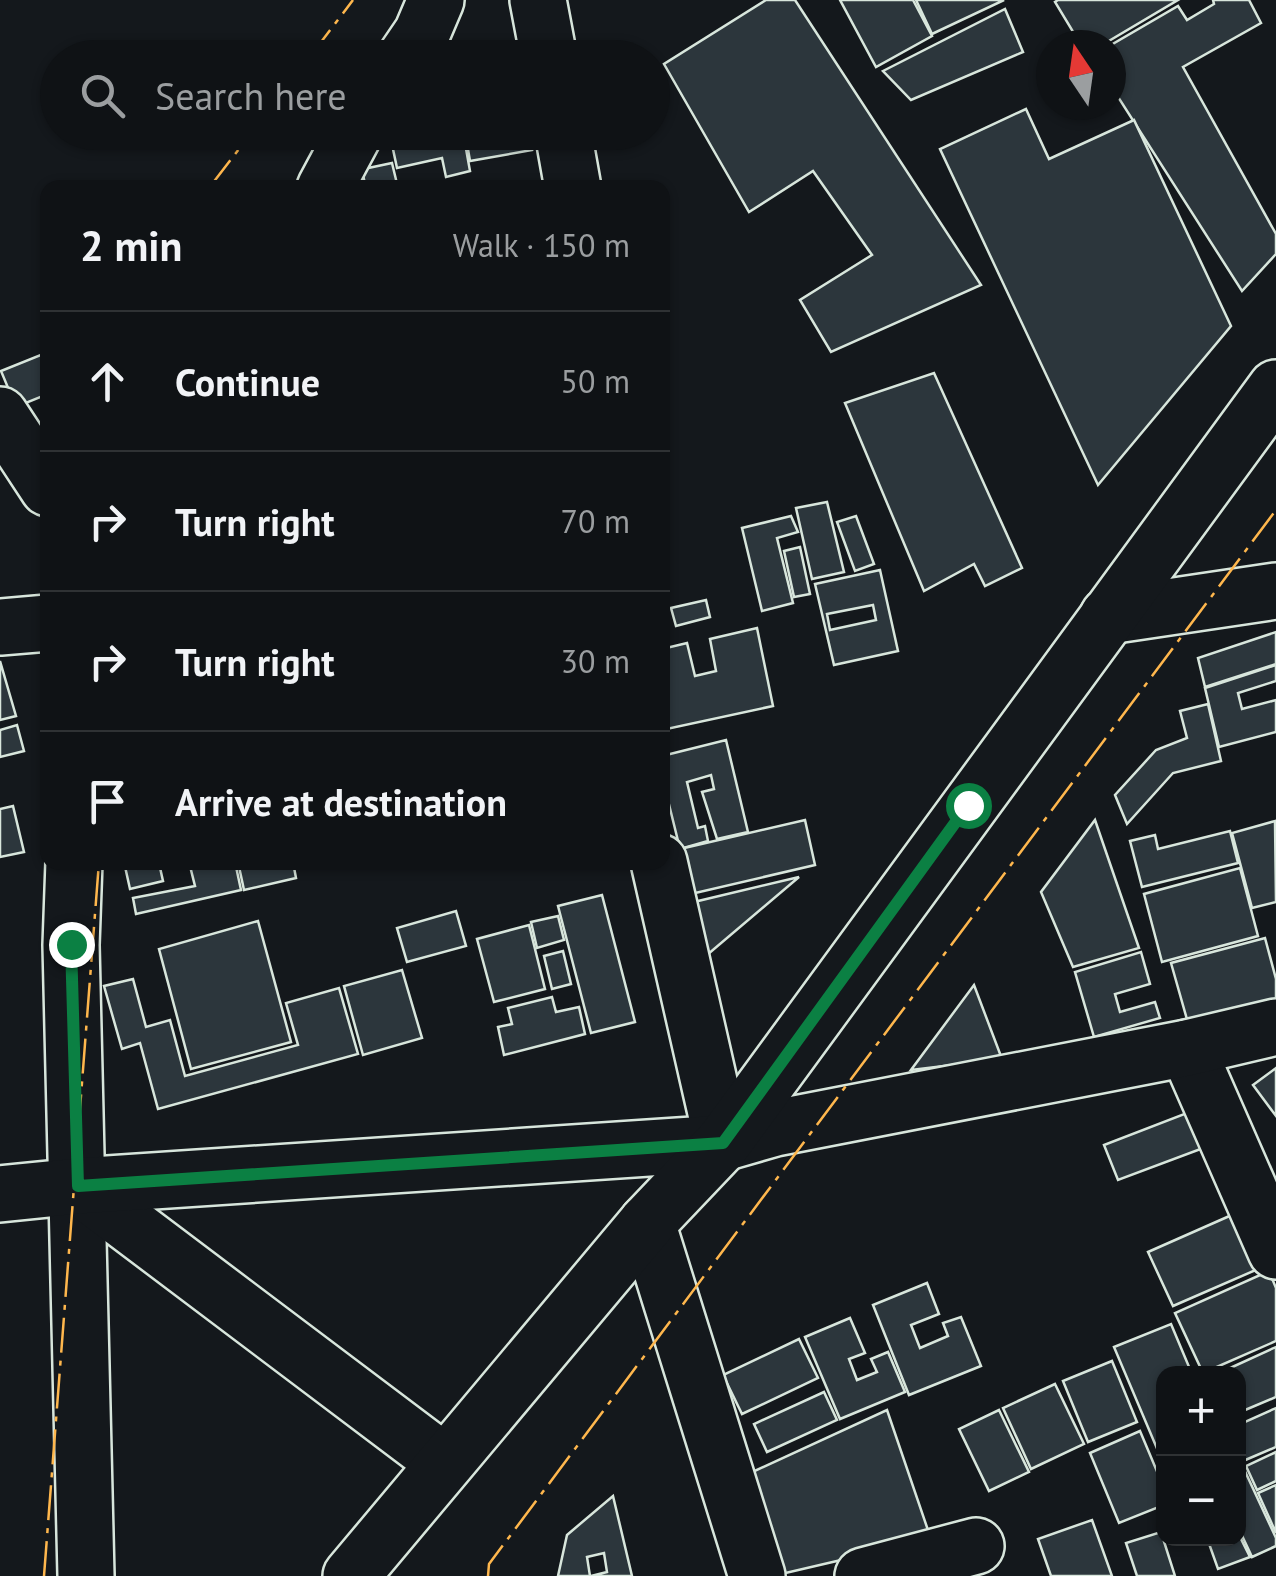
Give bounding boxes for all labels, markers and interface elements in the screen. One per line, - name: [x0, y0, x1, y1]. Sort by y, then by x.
- north arrow: [1036, 30, 1126, 120]
- search box: [40, 40, 670, 150]
- icon: search: [75, 68, 130, 123]
- text: Search here: [155, 71, 347, 120]
- text: 2 min: [80, 218, 182, 273]
- text: Walk · 150 m: [453, 224, 630, 266]
- icon: ahead: [80, 354, 135, 409]
- text: Continue: [175, 357, 320, 406]
- text: 50 m: [561, 360, 630, 402]
- icon: right: [80, 494, 135, 549]
- text: Turn right: [175, 497, 335, 546]
- text: 70 m: [561, 500, 630, 542]
- icon: right: [80, 634, 135, 689]
- text: Turn right: [175, 637, 335, 686]
- text: 30 m: [561, 640, 630, 682]
- icon: arrive: [80, 774, 135, 829]
- text: Arrive at destination: [175, 777, 507, 826]
- route start: [946, 783, 992, 829]
- route end: [49, 922, 95, 968]
- map controls: [1156, 1366, 1246, 1546]
- button: +: [1156, 1366, 1246, 1456]
- button: −: [1156, 1456, 1246, 1546]

